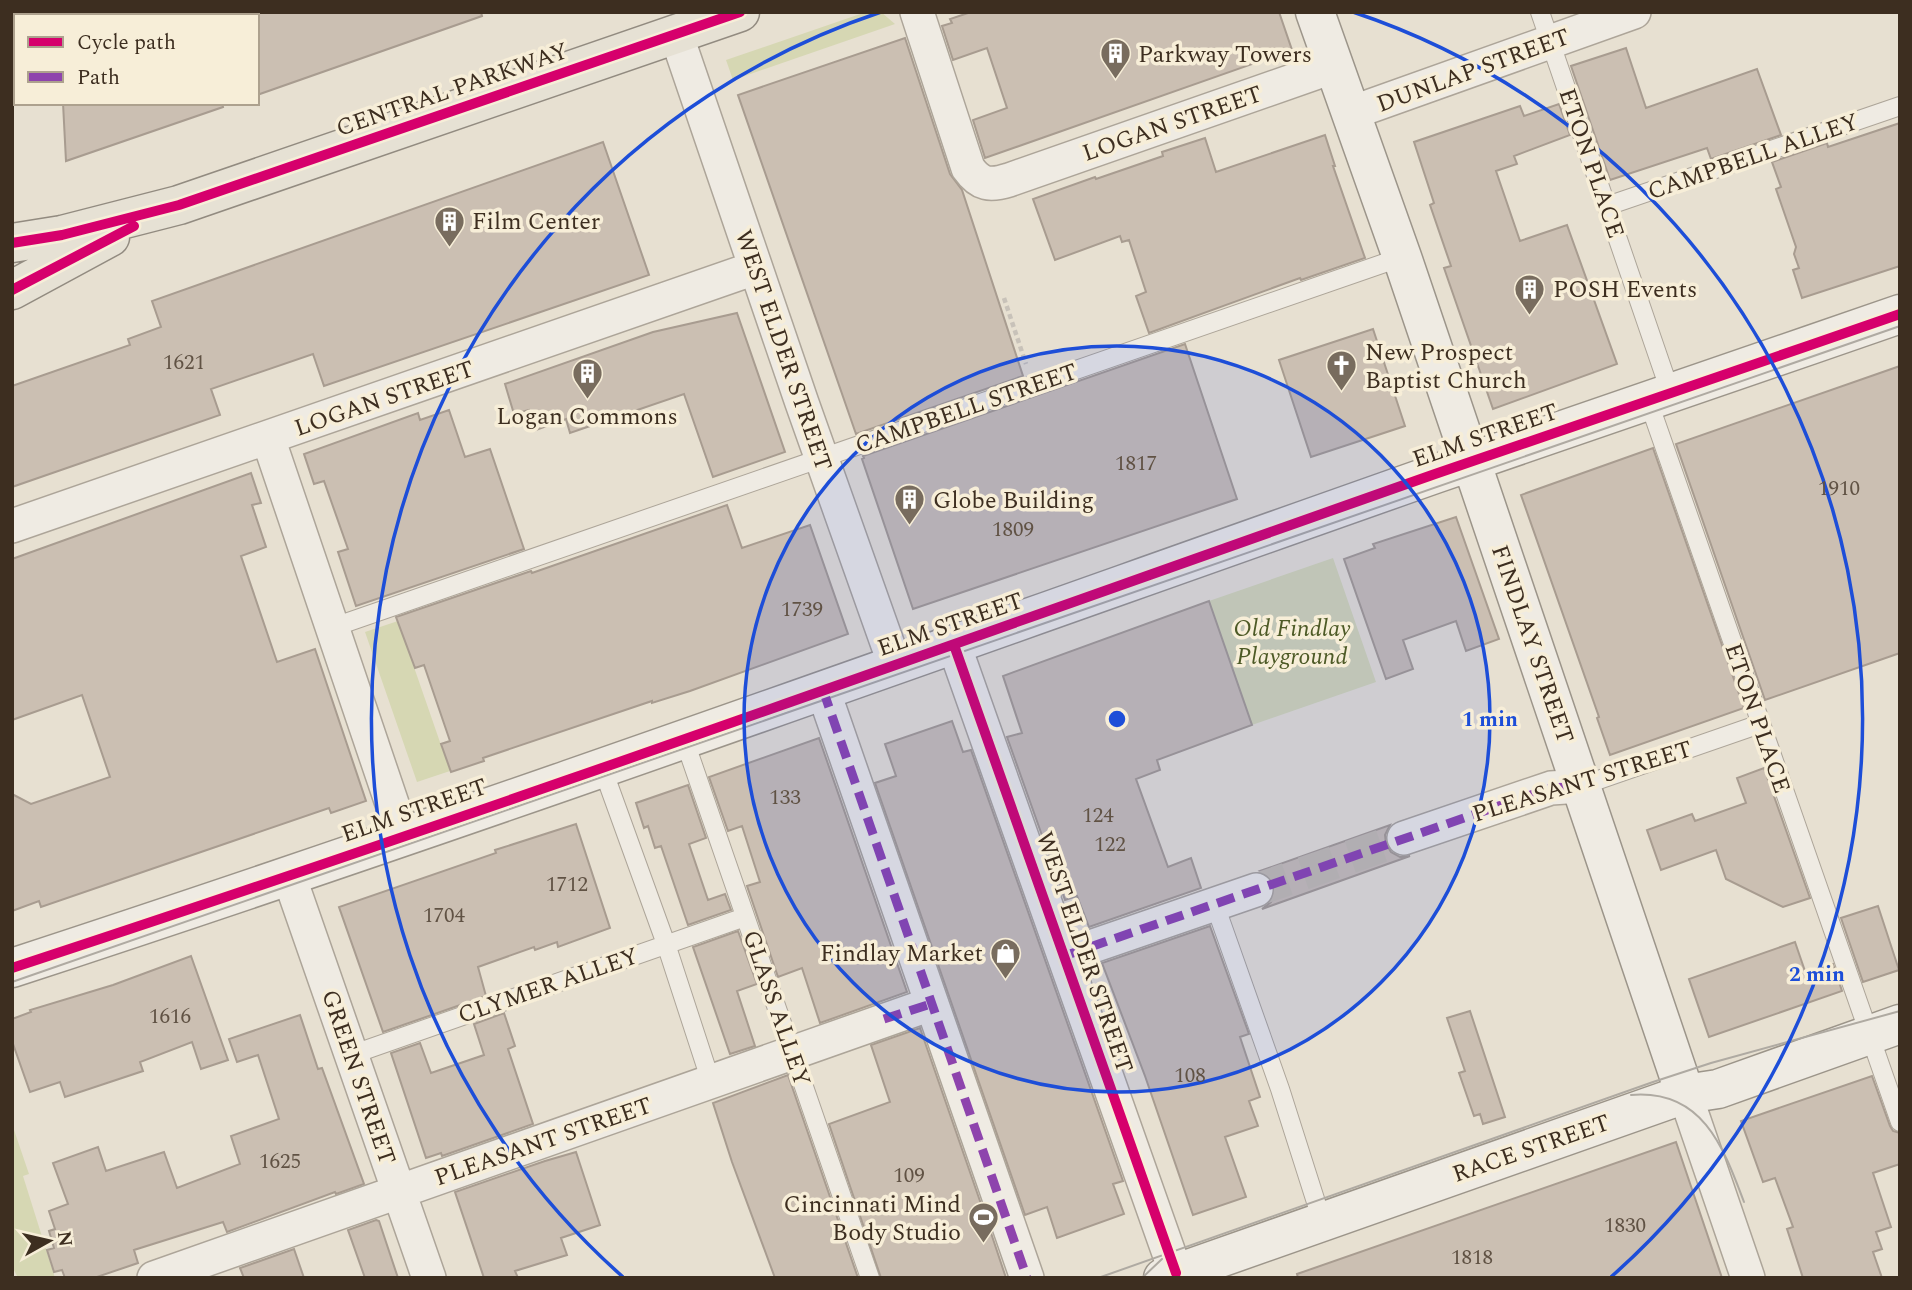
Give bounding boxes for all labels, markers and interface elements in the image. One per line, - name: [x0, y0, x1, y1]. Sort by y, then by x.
- legend: [14, 14, 259, 105]
- street label: DUNLAP STREET: [1372, 19, 1575, 123]
- text: Cycle path: [77, 27, 176, 59]
- street label: CENTRAL PARKWAY: [331, 33, 573, 147]
- building icon: Parkway Towers: [1098, 37, 1132, 81]
- place label: Parkway Towers: [1138, 37, 1312, 73]
- text: Path: [77, 62, 120, 94]
- street label: LOGAN STREET: [1078, 76, 1267, 172]
- street label: ETON PLACE: [1549, 83, 1634, 243]
- street label: CAMPBELL ALLEY: [1643, 104, 1864, 210]
- building icon: Film Center: [432, 204, 466, 248]
- place label: Film Center: [472, 204, 600, 240]
- street label: WEST ELDER STREET: [725, 225, 841, 476]
- building icon: POSH Events: [1513, 272, 1547, 316]
- place label: POSH Events: [1553, 272, 1697, 308]
- place label: New Prospect Baptist Church: [1365, 335, 1527, 399]
- house number: 1621: [163, 347, 205, 379]
- church icon: New Prospect Baptist Church: [1325, 349, 1359, 393]
- street label: LOGAN STREET: [290, 351, 479, 447]
- street label: CAMPBELL STREET: [850, 354, 1082, 464]
- building icon: Logan Commons: [570, 357, 604, 401]
- street label: ELM STREET: [1408, 394, 1563, 478]
- place label: Logan Commons: [496, 399, 678, 435]
- house number: 1817: [1115, 448, 1157, 480]
- house number: 1910: [1818, 473, 1860, 505]
- building icon: Globe Building: [893, 483, 927, 527]
- place label: Globe Building: [933, 483, 1094, 519]
- house number: 1809: [992, 514, 1034, 546]
- street label: FINDLAY STREET: [1481, 540, 1583, 748]
- street label: ELM STREET: [873, 583, 1028, 667]
- house number: 1739: [781, 594, 823, 626]
- park label: Old Findlay Playground: [1234, 611, 1351, 675]
- street label: ETON PLACE: [1715, 638, 1800, 798]
- text: 1 min: [1462, 704, 1518, 736]
- centre of rings: [1105, 707, 1129, 731]
- street label: PLEASANT STREET: [1468, 731, 1697, 833]
- street label: ELM STREET: [337, 769, 492, 853]
- house number: 133: [769, 782, 801, 814]
- house number: 124: [1082, 800, 1114, 832]
- street label: WEST ELDER STREET: [1026, 827, 1142, 1078]
- house number: 122: [1094, 829, 1126, 861]
- house number: 1712: [546, 869, 588, 901]
- house number: 1704: [423, 900, 465, 932]
- street label: GLASS ALLEY: [732, 925, 820, 1091]
- place label: Findlay Market: [820, 936, 983, 972]
- shop icon: Findlay Market: [989, 936, 1023, 980]
- street label: CLYMER ALLEY: [453, 938, 644, 1034]
- text: 2 min: [1789, 959, 1845, 991]
- street label: GREEN STREET: [311, 985, 405, 1170]
- house number: 1616: [149, 1001, 191, 1033]
- house number: 108: [1174, 1060, 1206, 1092]
- street label: PLEASANT STREET: [430, 1088, 657, 1196]
- street label: RACE STREET: [1448, 1105, 1615, 1193]
- house number: 1625: [259, 1146, 301, 1178]
- house number: 109: [893, 1160, 925, 1192]
- place label: Cincinnati Mind Body Studio: [784, 1187, 961, 1251]
- sports icon: Cincinnati Mind Body Studio: [967, 1201, 1001, 1245]
- north arrow: [14, 1206, 84, 1276]
- house number: 1830: [1604, 1210, 1646, 1242]
- text: N: [49, 1229, 80, 1249]
- house number: 1818: [1451, 1242, 1493, 1274]

